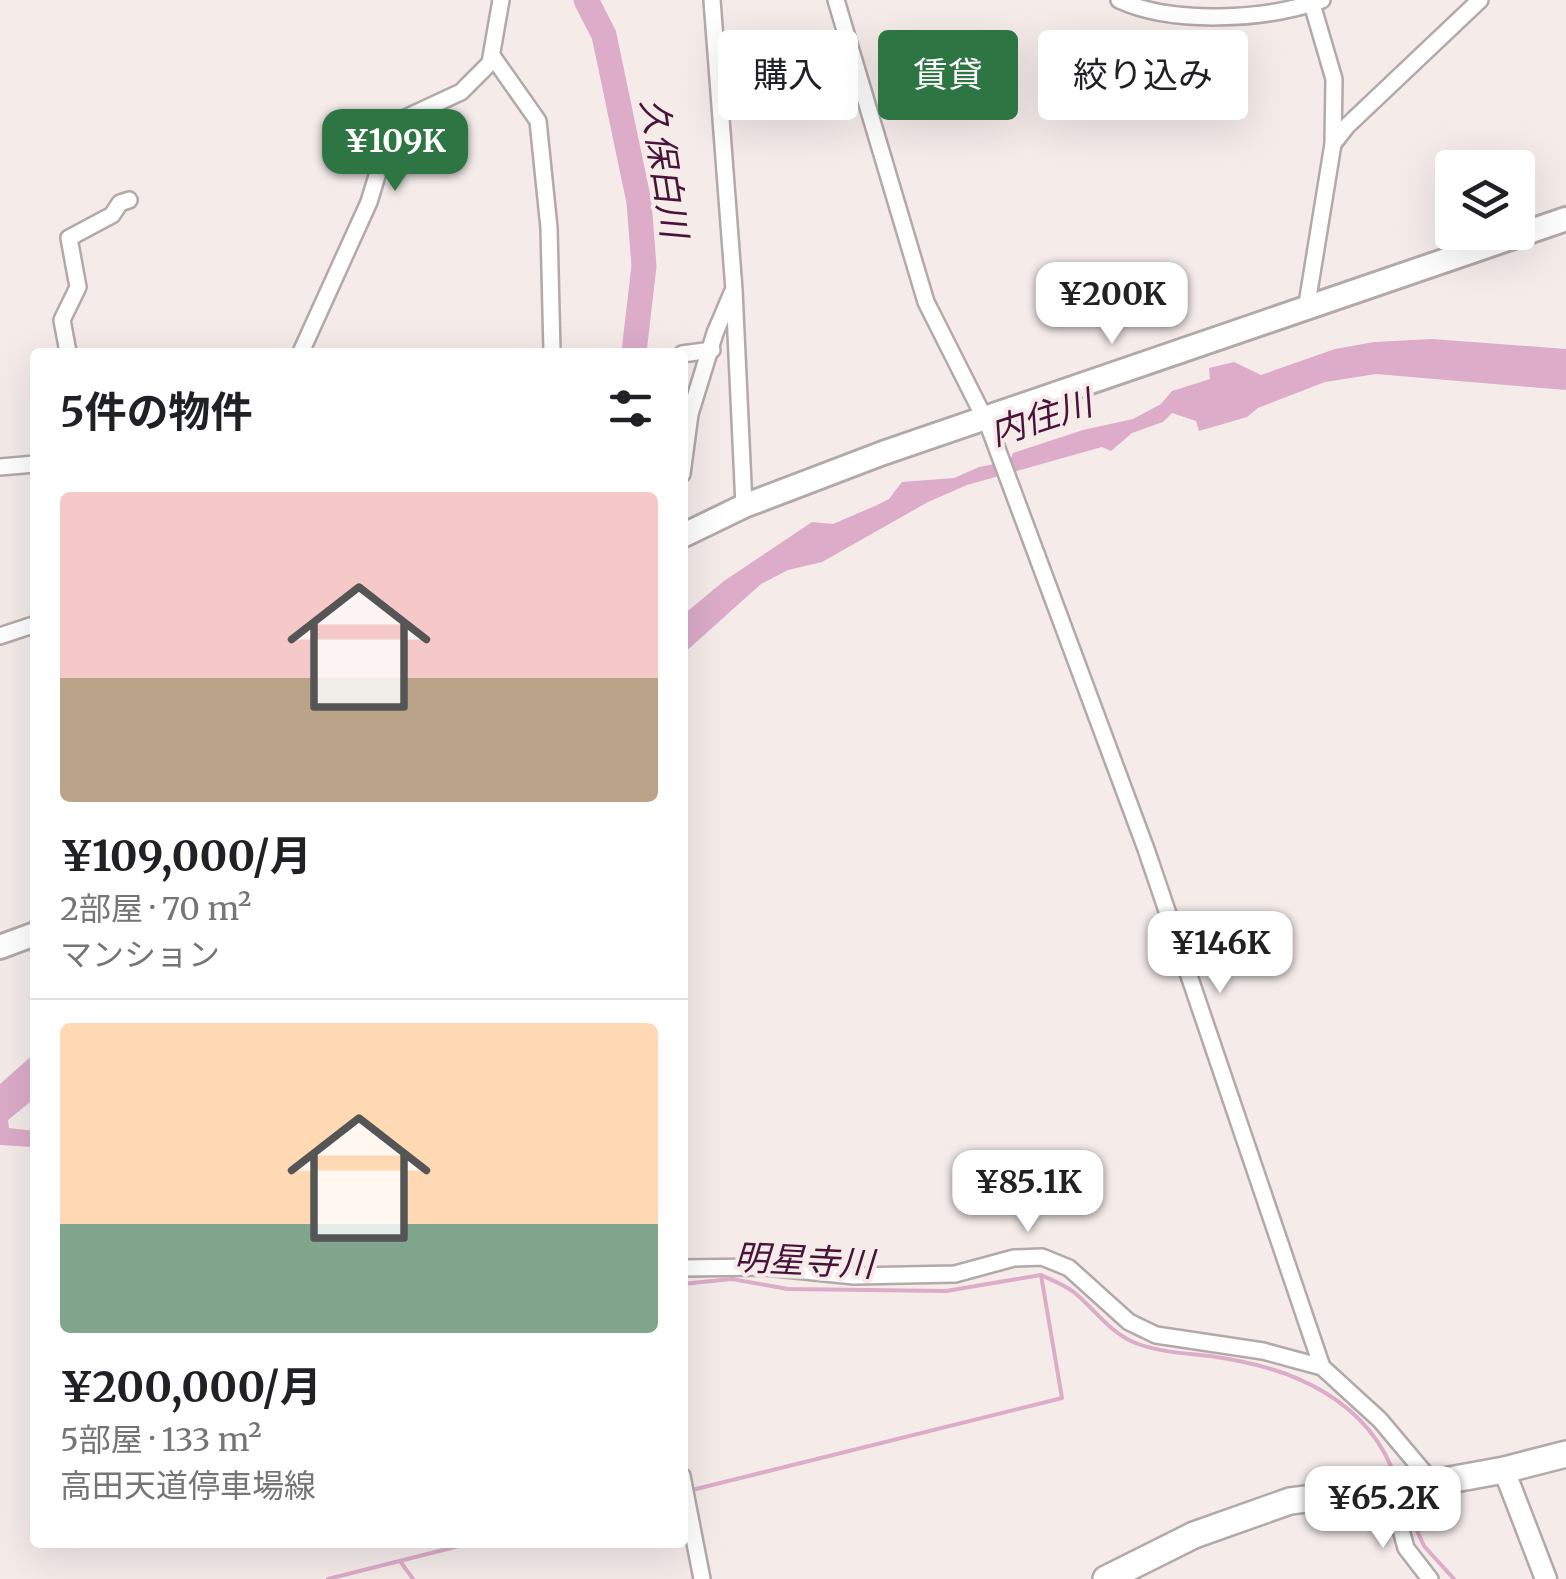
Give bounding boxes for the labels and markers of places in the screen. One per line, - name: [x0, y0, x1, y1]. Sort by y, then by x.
- pin: ¥109K: [325, 109, 465, 194]
- pin: ¥200K: [1042, 262, 1182, 347]
- pin: ¥146K: [1150, 911, 1290, 996]
- pin: ¥85.1K: [947, 1150, 1109, 1235]
- pin: ¥65.2K: [1302, 1466, 1464, 1551]

